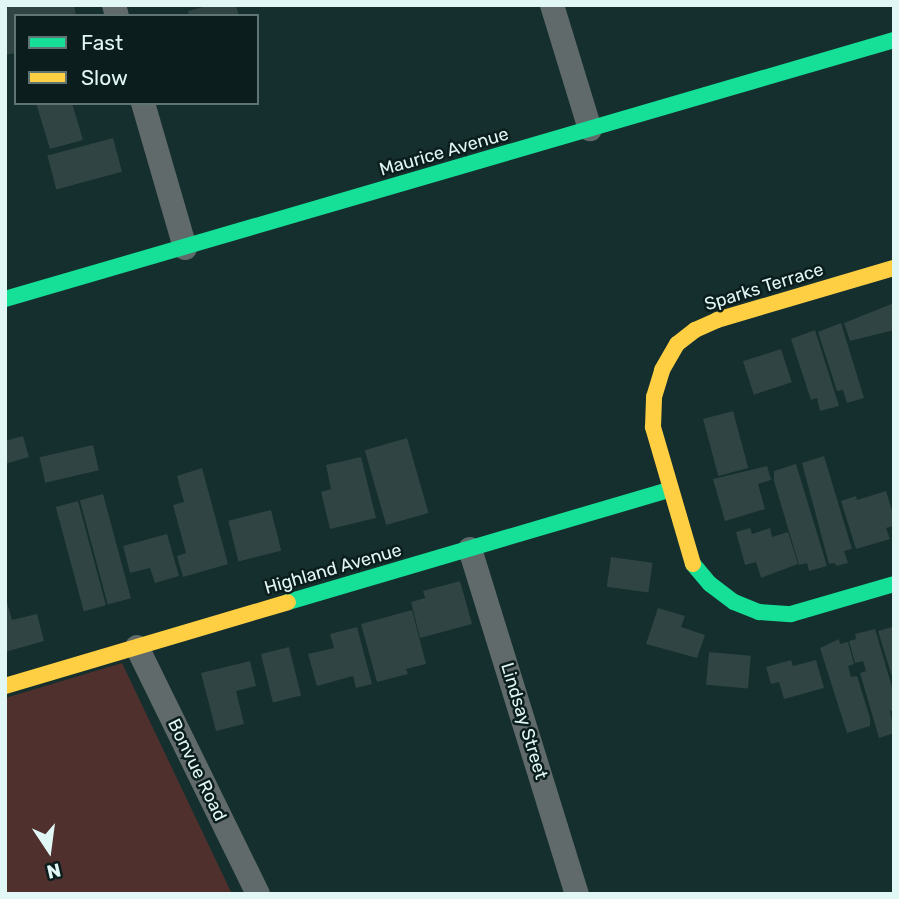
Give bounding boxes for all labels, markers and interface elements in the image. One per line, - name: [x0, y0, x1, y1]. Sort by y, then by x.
- legend: [14, 14, 259, 105]
- text: Fast: [81, 30, 123, 55]
- text: Slow: [81, 65, 128, 90]
- street label: Maurice Avenue: [377, 123, 511, 181]
- street label: Sparks Terrace: [702, 259, 826, 315]
- street label: Highland Avenue: [262, 539, 404, 599]
- street label: Lindsay Street: [496, 660, 552, 782]
- street label: Bonvue Road: [163, 715, 231, 825]
- north arrow: [14, 815, 84, 885]
- text: N: [45, 858, 63, 884]

